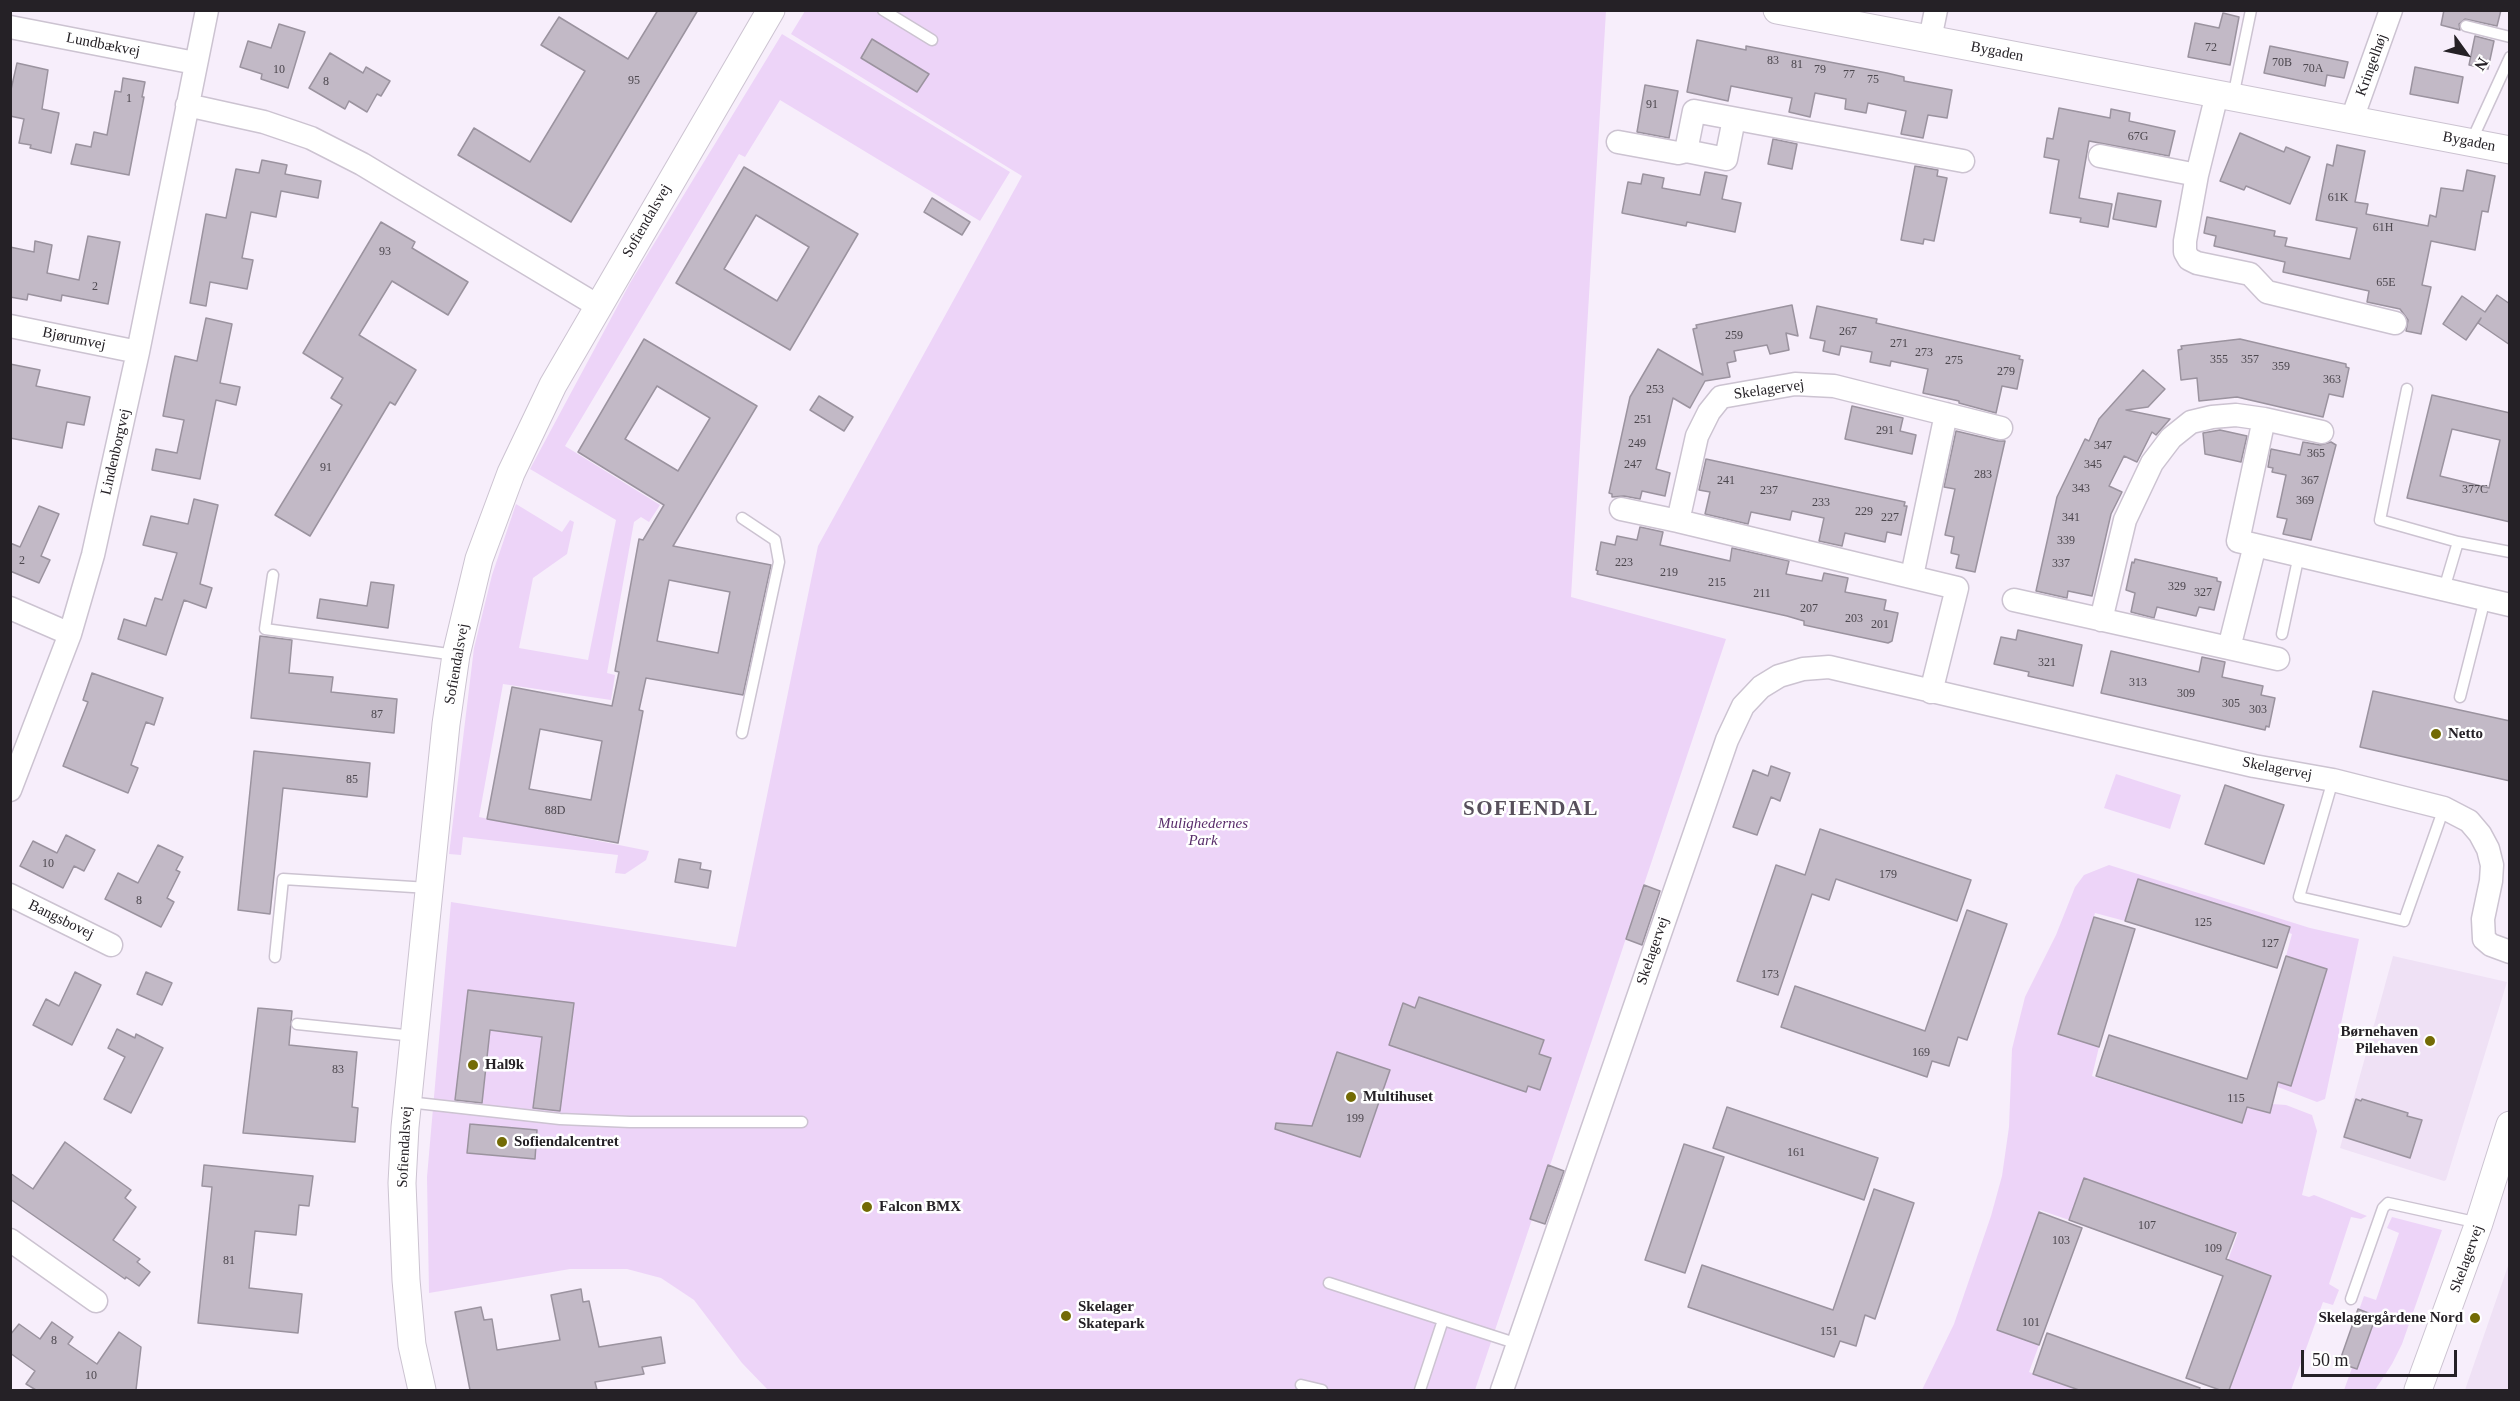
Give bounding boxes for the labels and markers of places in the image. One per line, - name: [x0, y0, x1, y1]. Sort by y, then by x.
- place label: Netto: [2448, 725, 2483, 743]
- marker: Netto: [2429, 727, 2443, 741]
- place label: Børnehaven Pilehaven: [2340, 1023, 2418, 1058]
- marker: Børnehaven Pilehaven: [2423, 1034, 2437, 1048]
- place label: Hal9k: [485, 1056, 524, 1074]
- marker: Hal9k: [466, 1058, 480, 1072]
- place label: Multihuset: [1363, 1088, 1433, 1106]
- marker: Multihuset: [1344, 1090, 1358, 1104]
- place label: Sofiendalcentret: [514, 1133, 619, 1151]
- marker: Sofiendalcentret: [495, 1135, 509, 1149]
- place label: Falcon BMX: [879, 1198, 961, 1216]
- marker: Falcon BMX: [860, 1200, 874, 1214]
- place label: Skelager Skatepark: [1078, 1298, 1145, 1333]
- marker: Skelager Skatepark: [1059, 1309, 1073, 1323]
- place label: Skelagergårdene Nord: [2318, 1309, 2463, 1327]
- marker: Skelagergårdene Nord: [2468, 1311, 2482, 1325]

